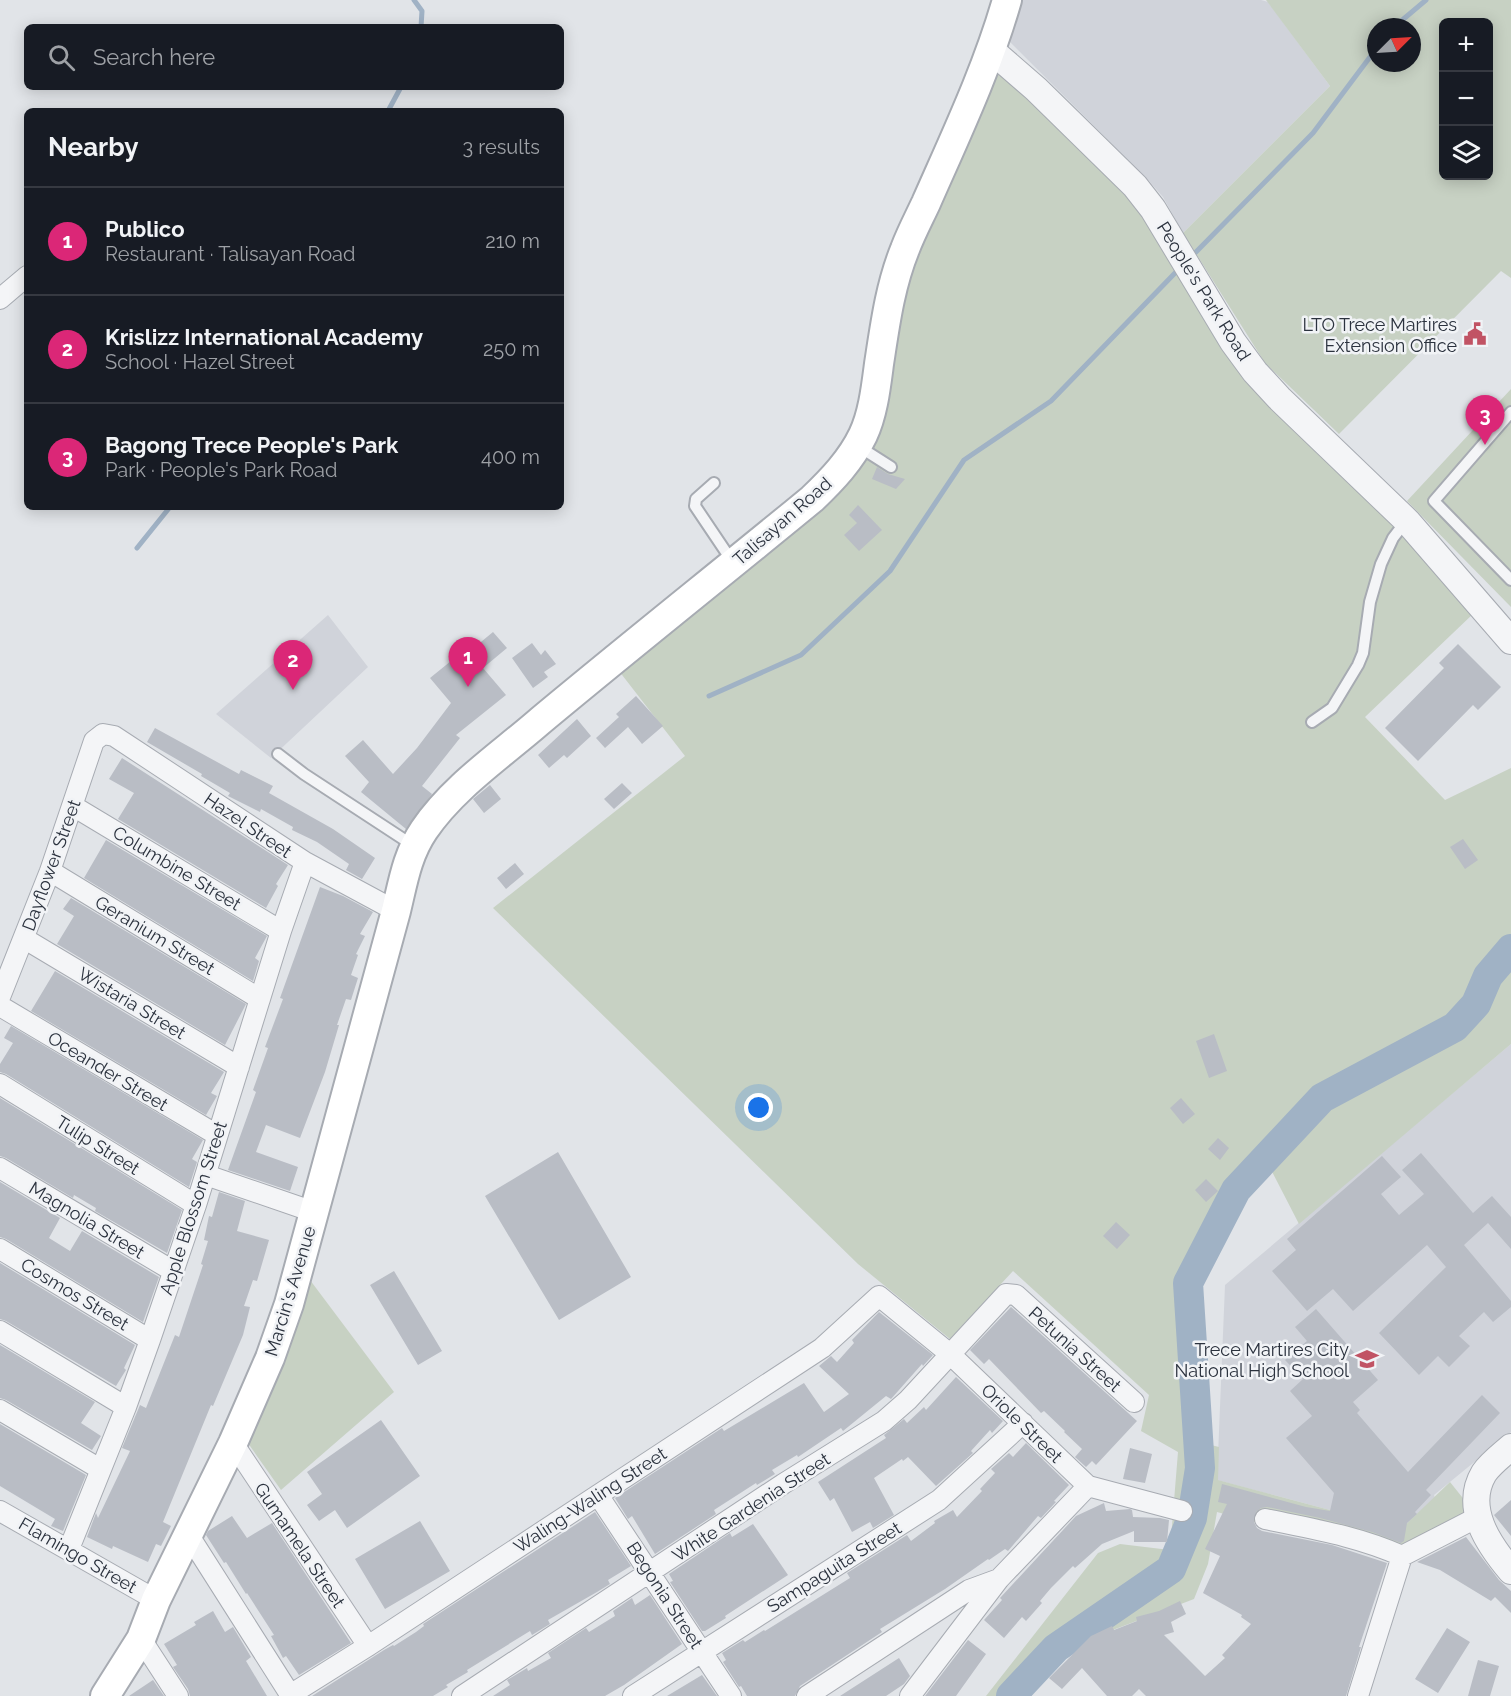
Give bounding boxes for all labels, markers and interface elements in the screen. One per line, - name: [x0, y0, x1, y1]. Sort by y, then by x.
- north arrow: [1367, 18, 1421, 72]
- map controls: [1439, 18, 1493, 180]
- button: +: [1439, 18, 1493, 72]
- search box: [24, 24, 564, 90]
- icon: search: [45, 41, 78, 74]
- text: Search here: [93, 44, 215, 70]
- button: −: [1439, 72, 1493, 126]
- button: layers: [1439, 126, 1493, 180]
- text: Nearby: [48, 132, 138, 162]
- text: 3 results: [462, 135, 540, 159]
- text: Publico: [105, 216, 184, 242]
- street label: People's Park Road: [1153, 218, 1255, 364]
- text: 1: [63, 229, 72, 253]
- text: 210 m: [485, 229, 540, 253]
- text: Restaurant · Talisayan Road: [105, 242, 355, 266]
- place label: LTO Trece Martires Extension Office: [1302, 314, 1457, 356]
- public building icon: LTO Trece Martires Extension Office: [1462, 321, 1488, 347]
- text: Krislizz International Academy: [105, 324, 423, 350]
- text: 2: [62, 337, 73, 361]
- text: 250 m: [483, 337, 540, 361]
- text: School · Hazel Street: [105, 350, 295, 374]
- pin: 3: [1466, 396, 1504, 445]
- text: Bagong Trece People's Park: [105, 432, 398, 458]
- text: 3: [62, 445, 73, 469]
- text: 400 m: [481, 445, 540, 469]
- text: Park · People's Park Road: [105, 458, 337, 482]
- street label: Talisayan Road: [728, 473, 836, 569]
- pin: 1: [448, 638, 488, 687]
- pin: 2: [274, 640, 312, 690]
- street label: Hazel Street: [200, 788, 296, 862]
- street label: Dayflower Street: [17, 796, 85, 934]
- street label: Columbine Street: [109, 821, 245, 915]
- street label: Geranium Street: [91, 891, 219, 979]
- street label: Wistaria Street: [74, 963, 190, 1043]
- street label: Oceander Street: [44, 1027, 172, 1115]
- your location: [744, 1093, 773, 1122]
- street label: Tulip Street: [52, 1111, 144, 1179]
- street label: Apple Blossom Street: [155, 1119, 231, 1297]
- street label: Magnolia Street: [25, 1177, 149, 1263]
- street label: Marcin's Avenue: [260, 1223, 320, 1359]
- street label: Cosmos Street: [17, 1254, 133, 1334]
- street label: Petunia Street: [1025, 1302, 1125, 1396]
- place label: Trece Martires City National High School: [1175, 1339, 1349, 1381]
- school or university icon: Trece Martires City National High School: [1354, 1346, 1380, 1372]
- street label: Oriole Street: [977, 1379, 1067, 1467]
- street label: Waling-Waling Street: [510, 1443, 670, 1557]
- street label: White Gardenia Street: [668, 1448, 834, 1566]
- street label: Gumamela Street: [250, 1479, 350, 1611]
- street label: Flamingo Street: [15, 1513, 141, 1597]
- street label: Sampaguita Street: [763, 1517, 905, 1617]
- street label: Begonia Street: [623, 1538, 707, 1652]

